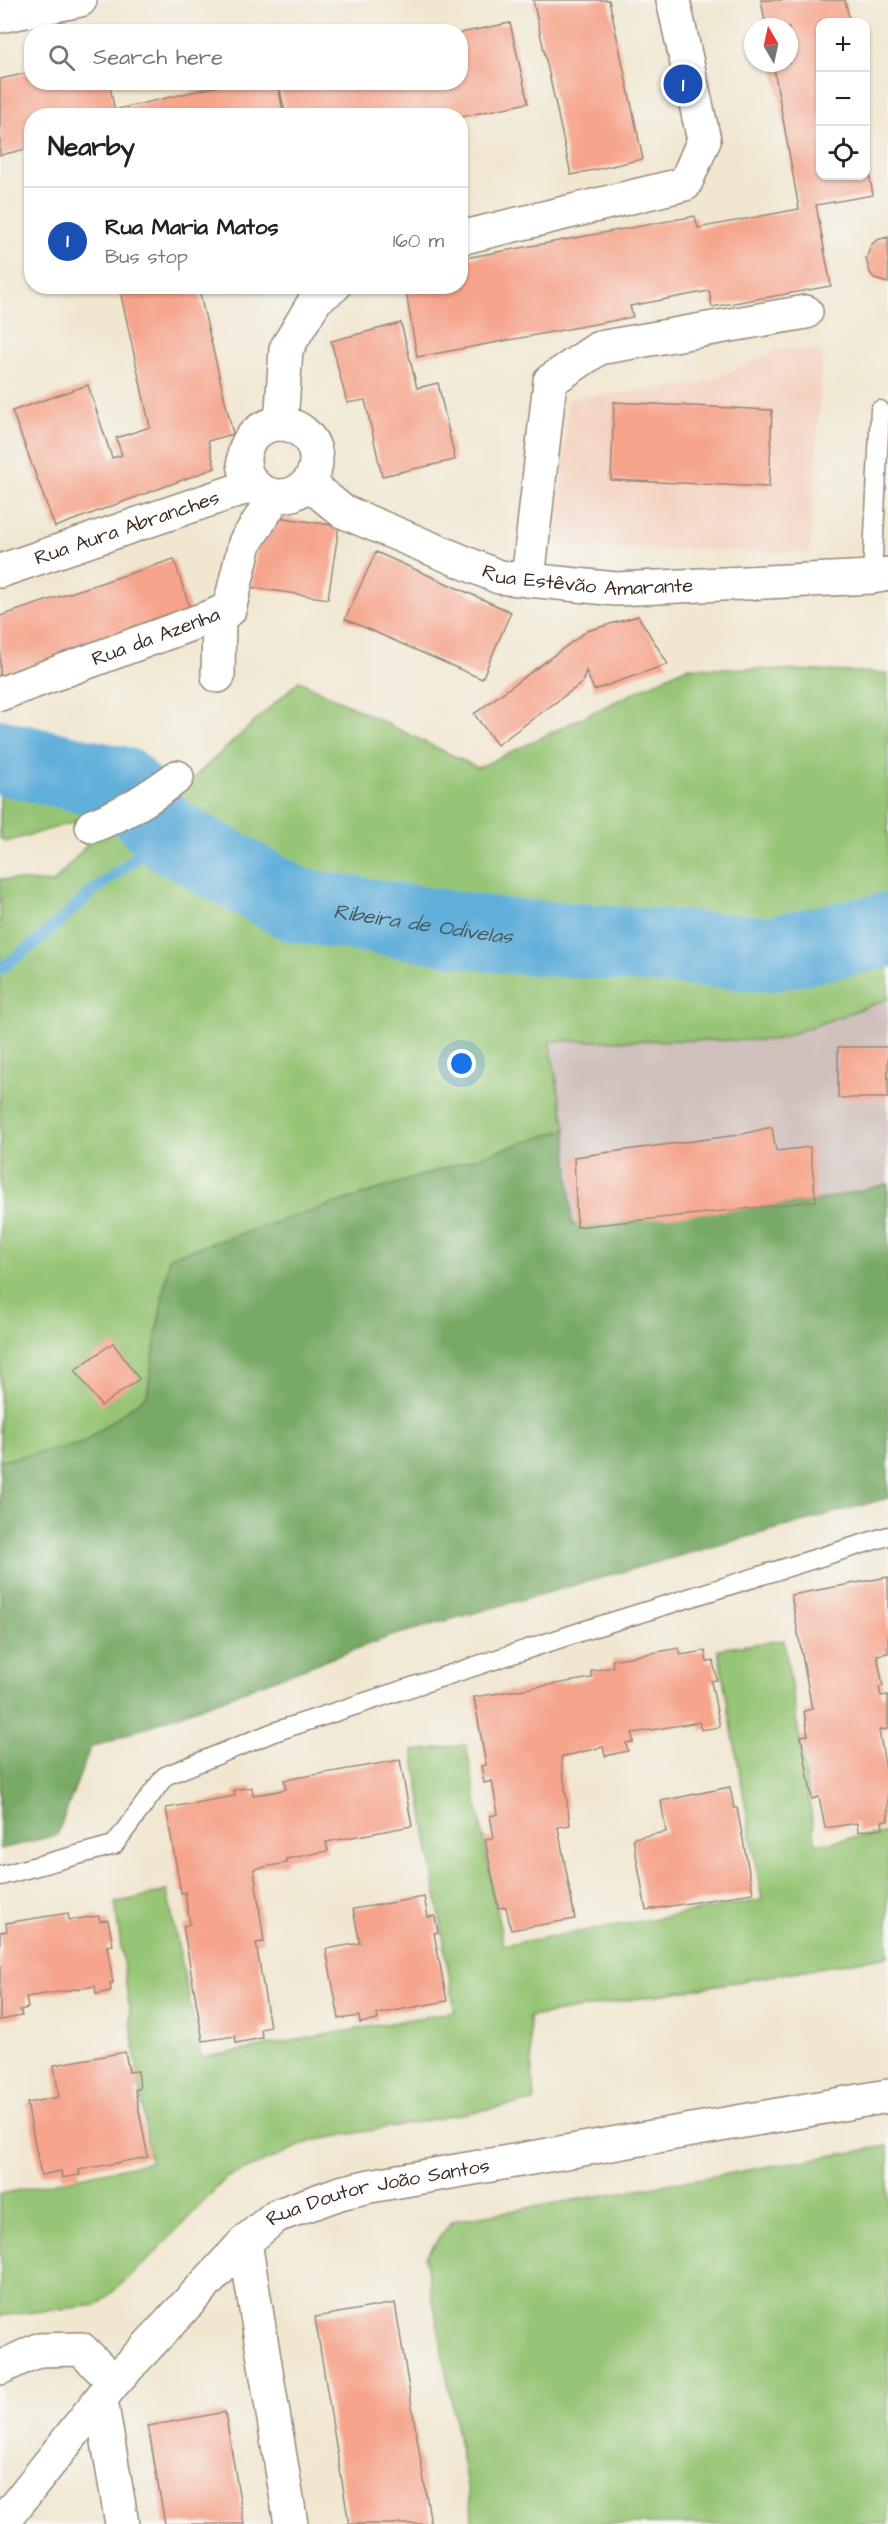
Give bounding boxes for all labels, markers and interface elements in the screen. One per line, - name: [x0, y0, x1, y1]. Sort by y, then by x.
- north arrow: [744, 18, 798, 72]
- map controls: [816, 18, 870, 180]
- button: +: [816, 18, 870, 72]
- search box: [24, 24, 468, 90]
- icon: search: [45, 41, 78, 74]
- text: Search here: [93, 42, 223, 73]
- pin: 1: [664, 62, 702, 106]
- button: −: [816, 72, 870, 126]
- button: locate: [816, 126, 870, 180]
- text: Nearby: [48, 129, 135, 165]
- text: Rua Maria Matos: [105, 212, 278, 243]
- text: 1: [66, 227, 69, 255]
- text: 160 m: [393, 227, 444, 255]
- text: Bus stop: [105, 243, 188, 271]
- street label: Rua Aura Abranches: [31, 483, 223, 572]
- street label: Rua Estêvão Amarante: [478, 557, 694, 603]
- street label: Rua da Azenha: [88, 600, 224, 673]
- water label: Ribeira de Odivelas: [332, 896, 515, 951]
- your location: [447, 1049, 476, 1078]
- street label: Rua Doutor João Santos: [260, 2151, 492, 2233]

